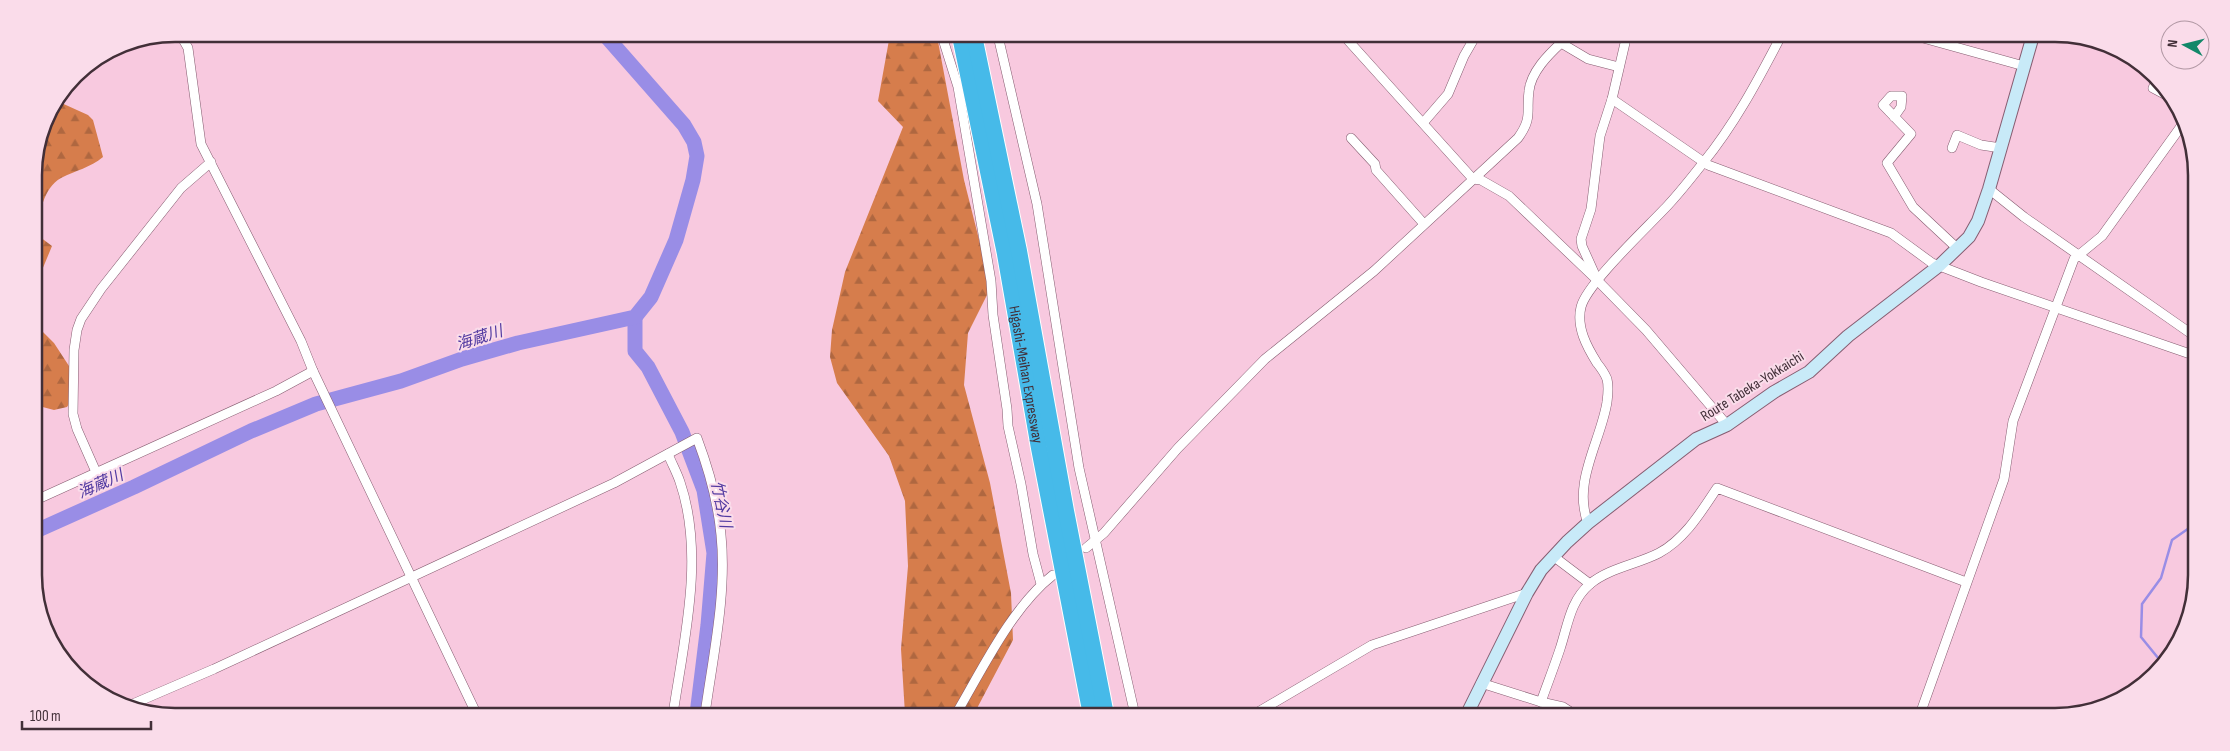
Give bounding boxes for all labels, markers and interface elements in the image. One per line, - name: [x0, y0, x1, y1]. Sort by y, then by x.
- north arrow: [2160, 20, 2210, 70]
- text: N: [2164, 39, 2181, 48]
- street label: Higashi-Meihan Expressway: [1004, 304, 1047, 445]
- water label: 海蔵川: [454, 321, 507, 355]
- street label: Route Tabeka-Yokkaichi: [1697, 347, 1808, 426]
- water label: 海蔵川: [75, 465, 128, 503]
- water label: 竹谷川: [706, 479, 735, 532]
- scale bar: [22, 698, 151, 730]
- text: 100 m: [30, 707, 61, 726]

